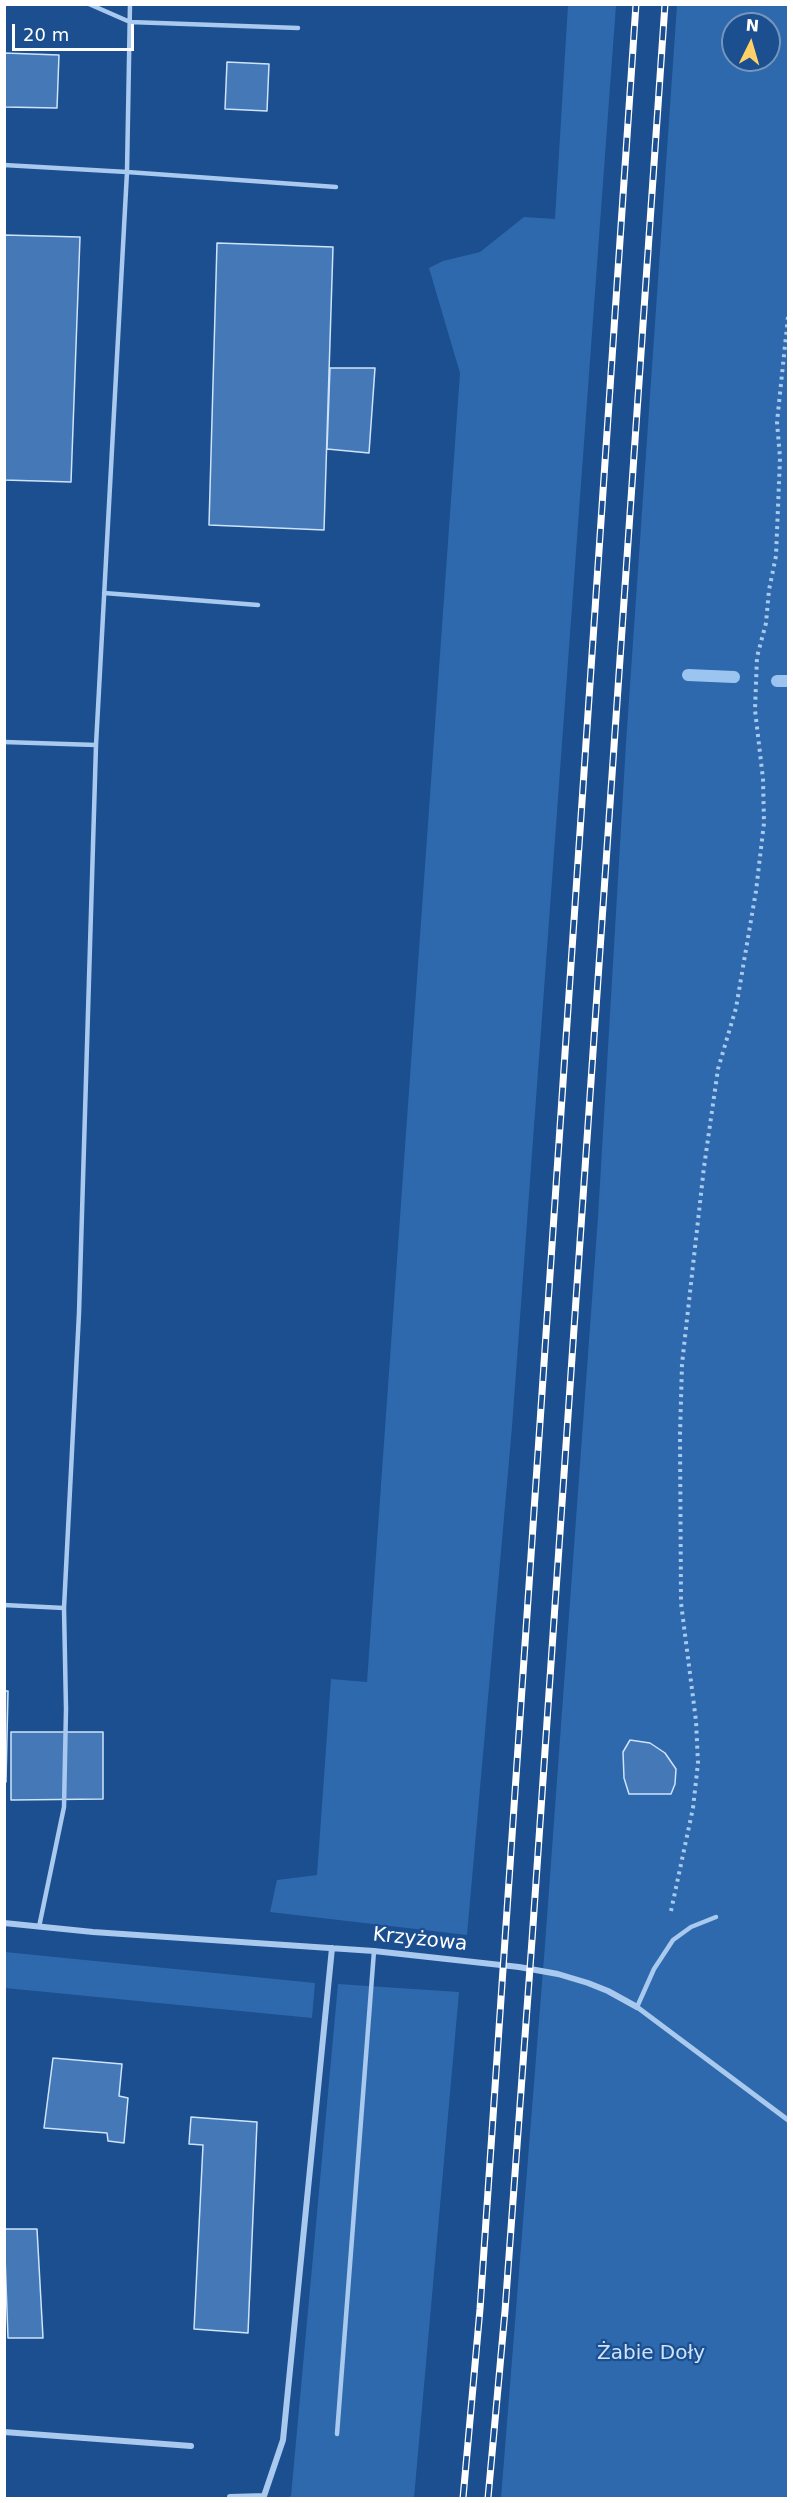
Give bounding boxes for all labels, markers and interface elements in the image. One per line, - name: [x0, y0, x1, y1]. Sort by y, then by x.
- scale bar: [15, 12, 136, 50]
- north arrow: [721, 12, 781, 72]
- text: N: [745, 16, 760, 36]
- text: 20 m: [23, 24, 69, 45]
- street label: Krzyżowa: [371, 1923, 469, 1957]
- park label: Żabie Doły: [597, 2342, 705, 2366]

